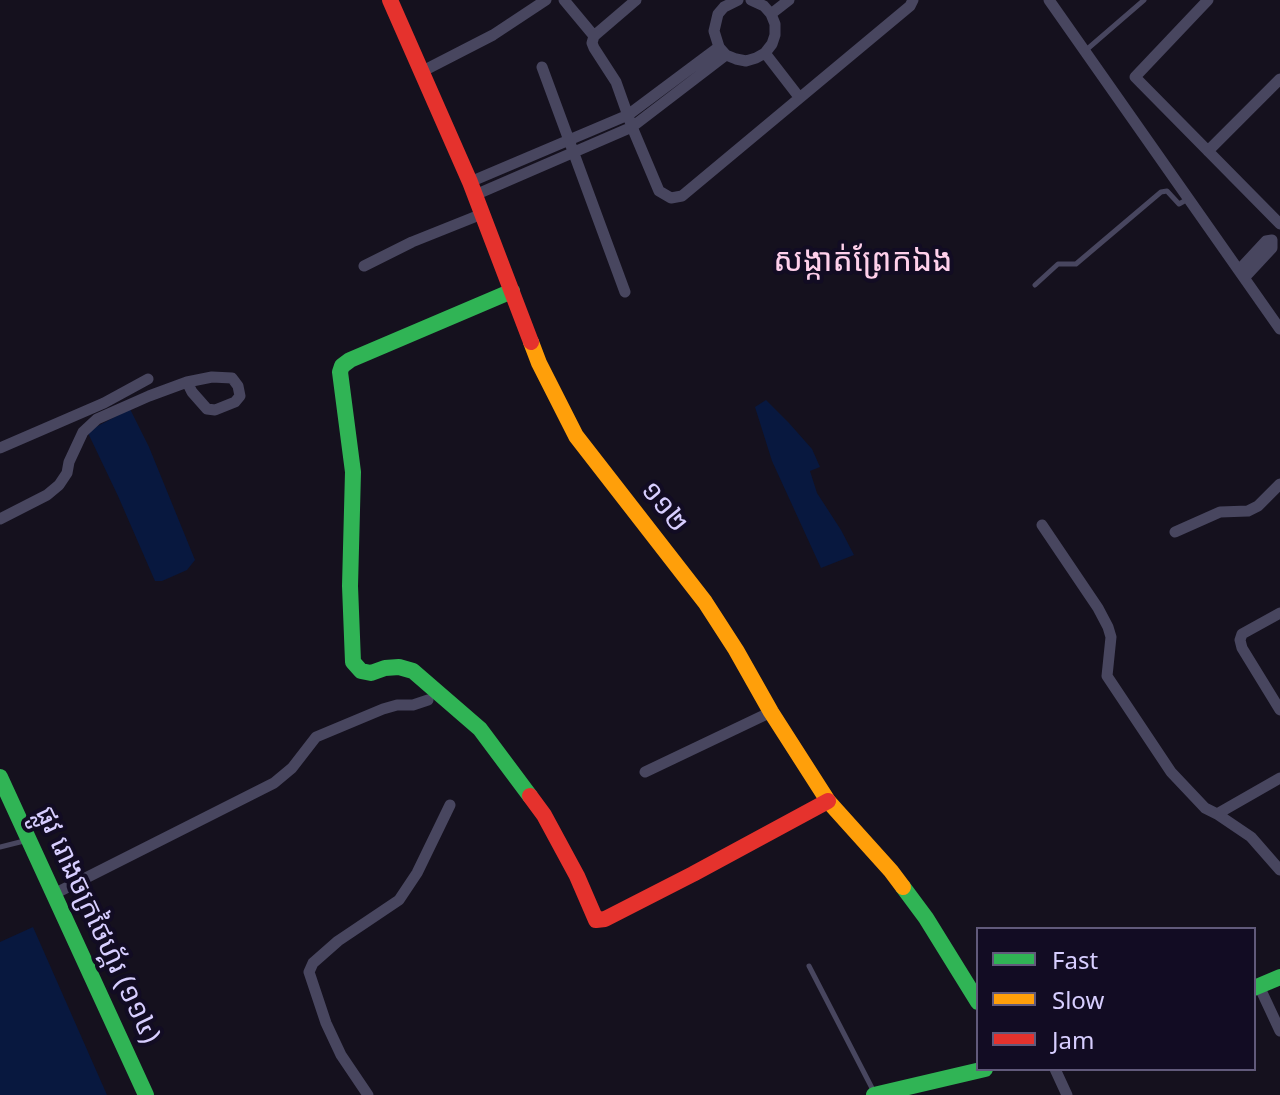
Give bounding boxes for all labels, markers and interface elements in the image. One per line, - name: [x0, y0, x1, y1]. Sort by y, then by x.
- district label: សង្កាត់ព្រែកឯង: [773, 243, 953, 281]
- street label: ១១២: [633, 474, 695, 540]
- street label: ផ្លូវ រោងចក្រថៃហ្គ័រ (១១៤): [27, 801, 167, 1049]
- legend: [976, 927, 1256, 1071]
- text: Fast: [1052, 943, 1098, 976]
- text: Slow: [1052, 983, 1104, 1016]
- text: Jam: [1052, 1023, 1094, 1056]

